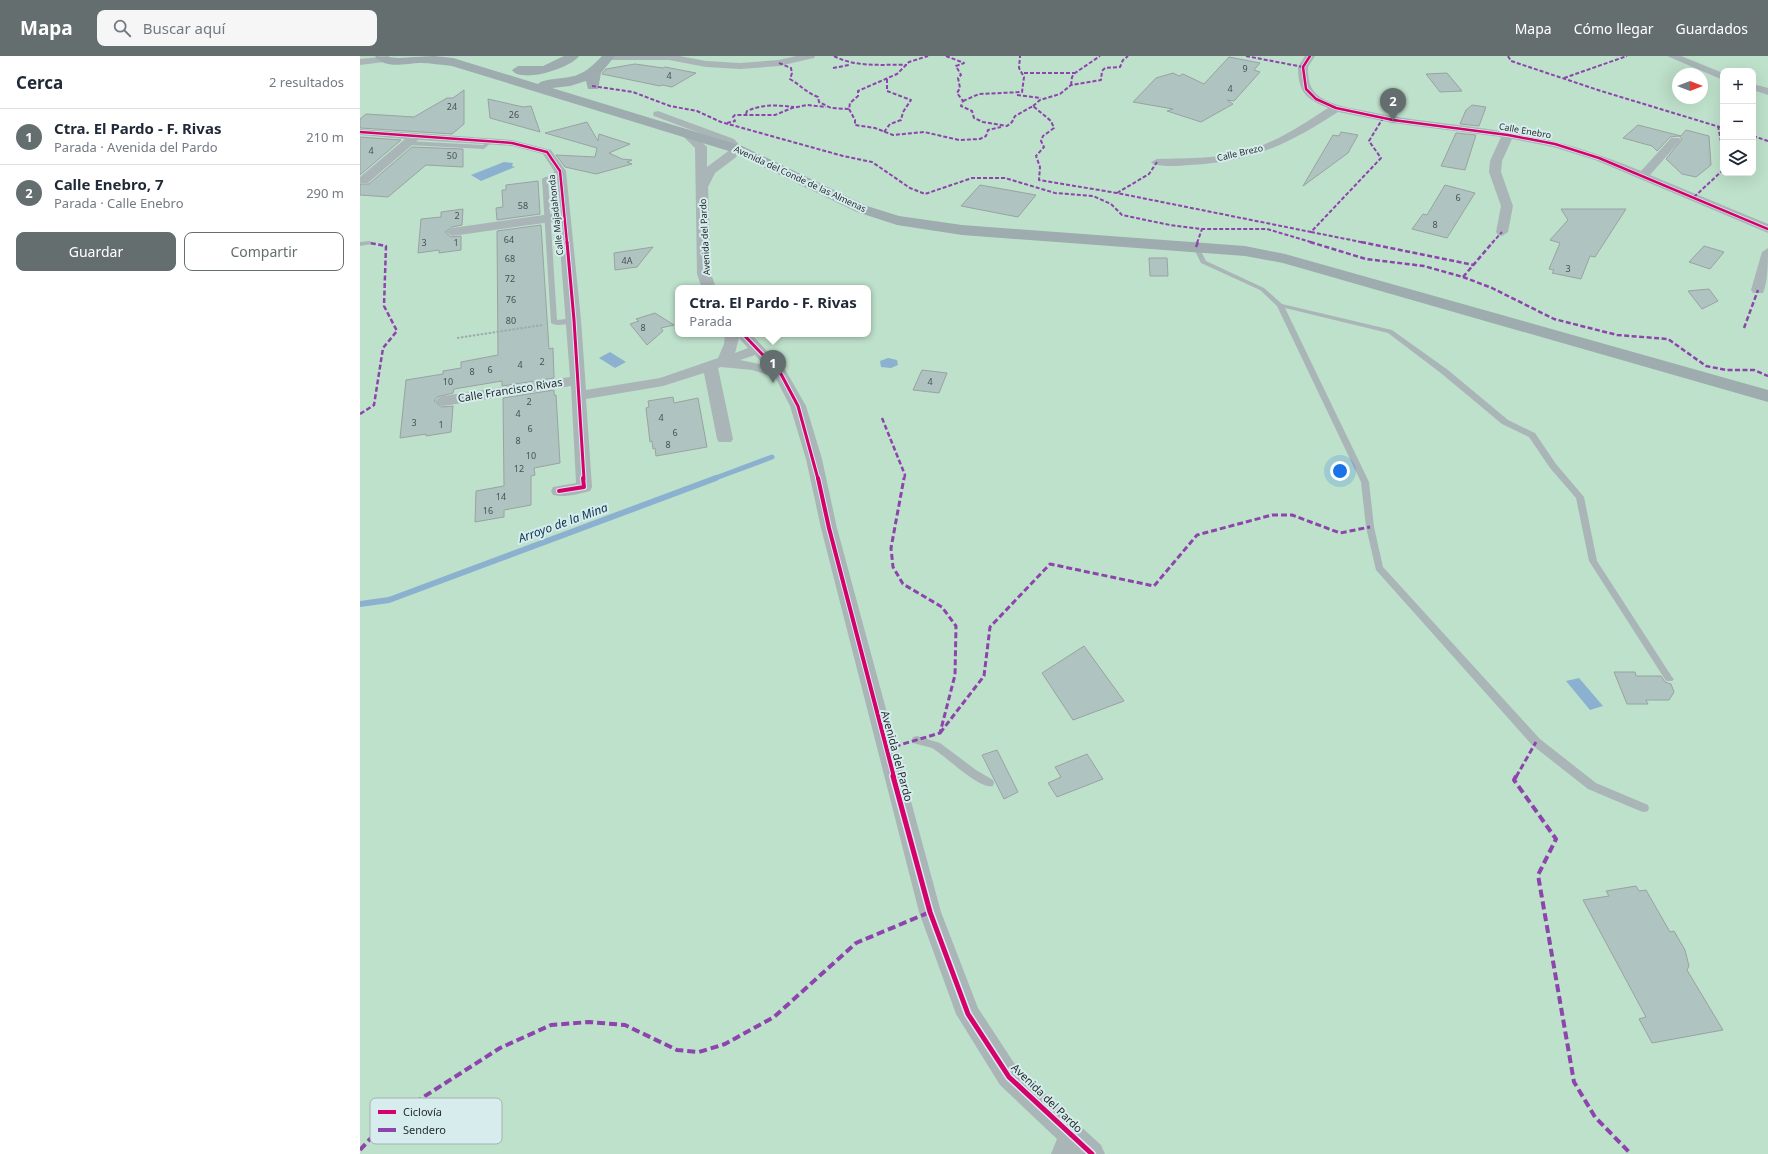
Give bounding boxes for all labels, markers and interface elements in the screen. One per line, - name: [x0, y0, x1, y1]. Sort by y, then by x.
- search box: [97, 10, 377, 46]
- text: Mapa: [20, 15, 73, 41]
- icon: search: [111, 17, 133, 39]
- text: Buscar aquí: [143, 18, 225, 38]
- text: Mapa: [1515, 19, 1552, 38]
- text: Cómo llegar: [1574, 19, 1654, 38]
- text: Guardados: [1676, 19, 1748, 38]
- house number: 9: [1242, 62, 1248, 75]
- north arrow: [1672, 68, 1708, 104]
- map controls: [1720, 68, 1756, 176]
- button: +: [1720, 68, 1756, 104]
- house number: 4: [666, 69, 672, 82]
- text: Cerca: [16, 71, 63, 94]
- text: 2 resultados: [269, 73, 344, 91]
- house number: 4: [1227, 82, 1233, 95]
- pin: 2: [1380, 88, 1406, 121]
- house number: 24: [447, 100, 457, 113]
- button: −: [1720, 104, 1756, 140]
- house number: 26: [509, 108, 519, 121]
- text: Ctra. El Pardo - F. Rivas: [54, 118, 221, 138]
- street label: Calle Enebro: [1498, 120, 1552, 142]
- text: 1: [25, 128, 33, 146]
- text: 210 m: [306, 128, 344, 146]
- text: Parada · Avenida del Pardo: [54, 138, 218, 156]
- button: layers: [1720, 140, 1756, 176]
- street label: Calle Brezo: [1216, 141, 1264, 164]
- street label: Avenida del Conde de las Almenas: [732, 142, 868, 215]
- house number: 4: [368, 144, 374, 157]
- house number: 50: [447, 149, 457, 162]
- text: Calle Enebro, 7: [54, 174, 164, 194]
- street label: Calle Majadahonda: [545, 174, 566, 256]
- text: 2: [25, 184, 33, 202]
- text: 290 m: [306, 184, 344, 202]
- house number: 6: [1455, 191, 1461, 204]
- text: Parada · Calle Enebro: [54, 194, 184, 212]
- street label: Avenida del Pardo: [696, 198, 713, 276]
- house number: 58: [518, 199, 528, 212]
- house number: 2: [454, 209, 460, 222]
- house number: 8: [1432, 218, 1438, 231]
- button: Guardar: [16, 232, 176, 271]
- button: Compartir: [184, 232, 344, 271]
- house number: 64: [504, 233, 514, 246]
- house number: 3: [421, 236, 427, 249]
- house number: 1: [453, 236, 459, 249]
- house number: 68: [505, 252, 515, 265]
- house number: 4A: [622, 254, 633, 267]
- house number: 3: [1565, 262, 1571, 275]
- house number: 72: [505, 272, 515, 285]
- popup: [675, 285, 871, 337]
- text: Ctra. El Pardo - F. Rivas: [689, 292, 857, 312]
- house number: 76: [506, 293, 516, 306]
- text: Parada: [689, 312, 732, 330]
- house number: 80: [506, 314, 516, 327]
- house number: 8: [640, 321, 646, 334]
- pin: 1: [760, 350, 786, 383]
- house number: 2: [539, 355, 545, 368]
- house number: 4: [517, 358, 523, 371]
- house number: 6: [487, 363, 493, 376]
- house number: 8: [469, 365, 475, 378]
- street label: Calle Francisco Rivas: [457, 374, 563, 405]
- house number: 10: [443, 375, 453, 388]
- house number: 4: [927, 375, 933, 388]
- house number: 2: [526, 395, 532, 408]
- house number: 4: [515, 407, 521, 420]
- house number: 4: [658, 411, 664, 424]
- house number: 3: [411, 416, 417, 429]
- house number: 1: [438, 418, 444, 431]
- house number: 6: [527, 422, 533, 435]
- house number: 6: [672, 426, 678, 439]
- house number: 8: [515, 434, 521, 447]
- house number: 8: [665, 438, 671, 451]
- house number: 10: [526, 449, 536, 462]
- your location: [1330, 461, 1350, 481]
- house number: 12: [514, 462, 524, 475]
- house number: 14: [496, 490, 506, 503]
- water label: Arroyo de la Mina: [515, 498, 610, 547]
- house number: 16: [483, 504, 493, 517]
- street label: Avenida del Pardo: [878, 709, 917, 803]
- street label: Avenida del Pardo: [1009, 1060, 1086, 1136]
- legend: [370, 1098, 502, 1144]
- text: Ciclovía: [403, 1104, 442, 1119]
- text: Sendero: [403, 1122, 446, 1137]

